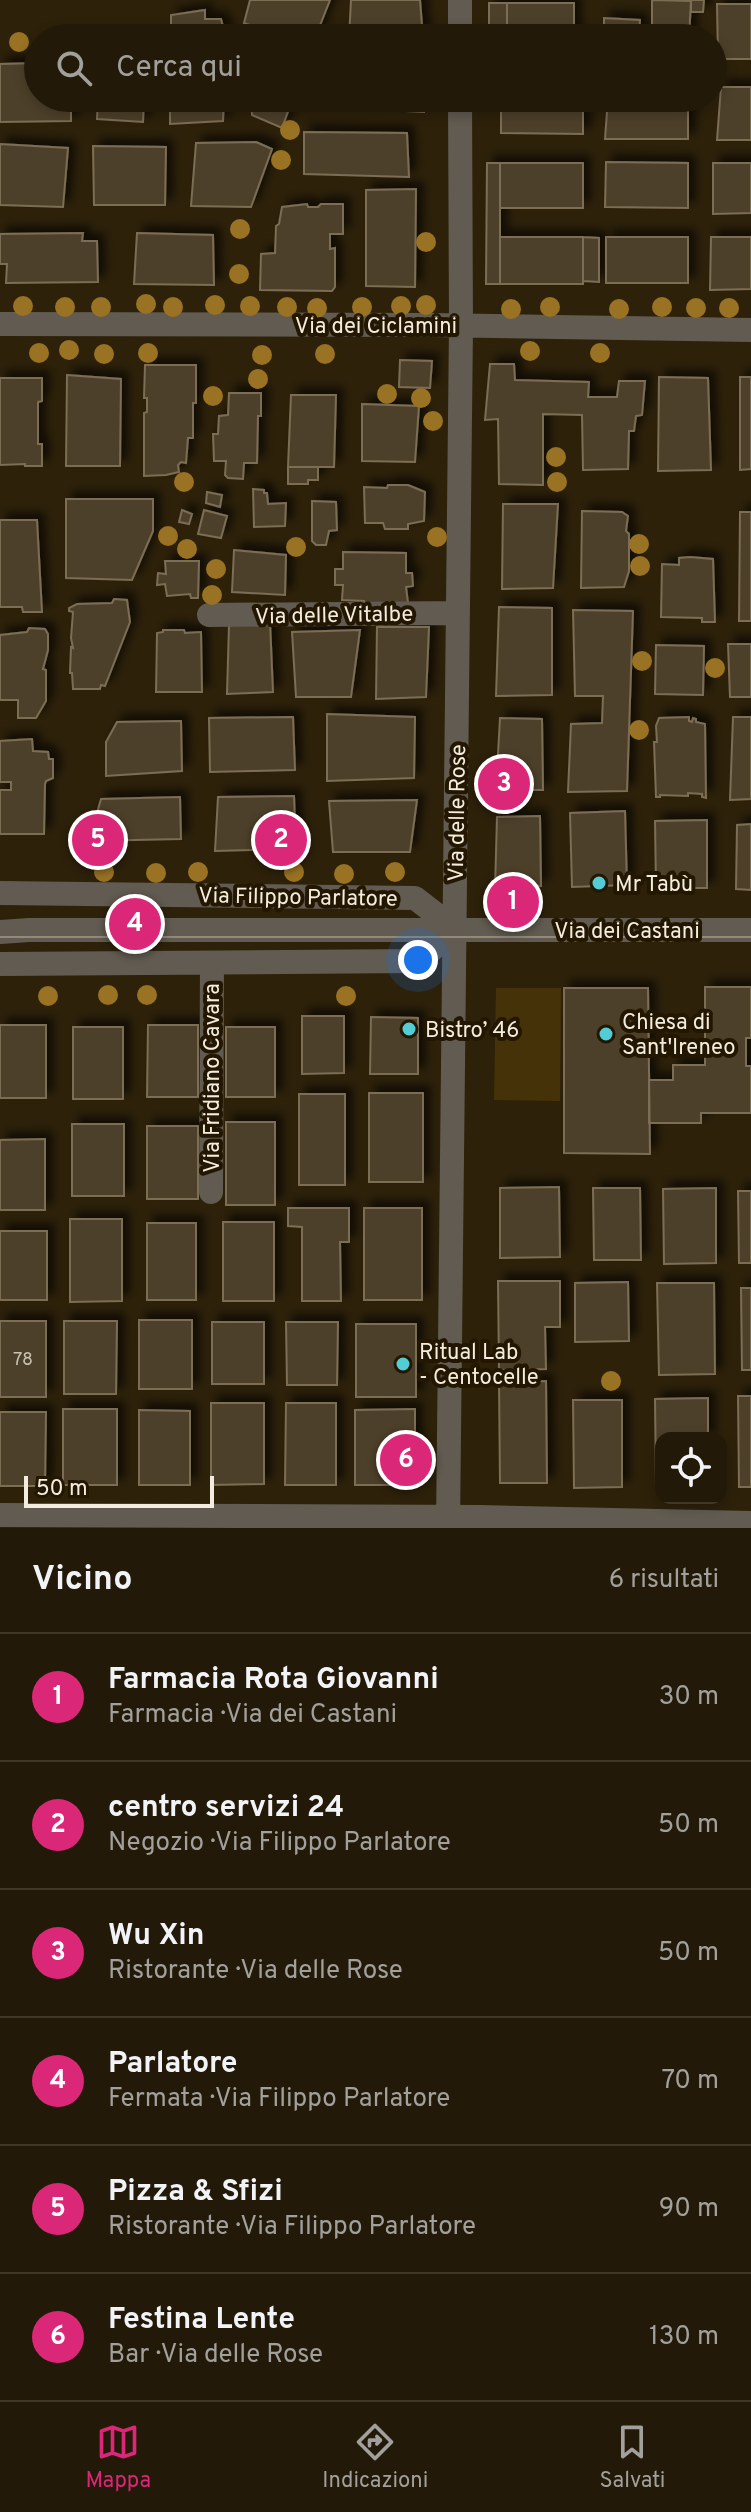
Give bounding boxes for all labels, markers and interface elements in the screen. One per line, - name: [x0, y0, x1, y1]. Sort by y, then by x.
- search box: [24, 24, 727, 112]
- icon: search: [52, 46, 96, 90]
- text: Cerca qui: [116, 50, 242, 87]
- street label: Via dei Ciclamini: [295, 314, 457, 341]
- street label: Via delle Vitalbe: [255, 602, 413, 631]
- street label: Via delle Rose: [444, 744, 473, 882]
- pin: 3: [478, 754, 530, 814]
- pin: 5: [72, 810, 124, 870]
- pin: 2: [255, 810, 307, 870]
- pin: 1: [487, 872, 539, 932]
- place label: Mr Tabù: [615, 872, 693, 899]
- marker: Mr Tabù: [590, 874, 608, 892]
- street label: Via Filippo Parlatore: [198, 883, 398, 914]
- pin: 4: [109, 894, 161, 954]
- street label: Via dei Castani: [554, 919, 700, 946]
- your location: [398, 940, 438, 980]
- street label: Via Fridiano Cavara: [200, 983, 227, 1173]
- place label: Chiesa di Sant'Ireneo: [622, 1010, 736, 1062]
- place label: Bistro’ 46: [425, 1018, 519, 1045]
- marker: Bistro’ 46: [400, 1020, 418, 1038]
- marker: Chiesa di Sant'Ireneo: [597, 1025, 615, 1043]
- place label: Ritual Lab - Centocelle: [419, 1340, 539, 1392]
- house number: 78: [13, 1349, 33, 1372]
- marker: Ritual Lab - Centocelle: [394, 1355, 412, 1373]
- pin: 6: [380, 1430, 432, 1490]
- map controls: [655, 1432, 727, 1504]
- button: locate: [655, 1432, 727, 1504]
- scale bar: [24, 1472, 214, 1508]
- text: 50 m: [36, 1476, 88, 1503]
- text: Vicino: [32, 1559, 132, 1602]
- text: 6 risultati: [609, 1564, 719, 1597]
- text: Farmacia Rota Giovanni: [108, 1662, 439, 1699]
- text: 1: [53, 1681, 63, 1714]
- text: 30 m: [659, 1681, 719, 1714]
- text: Farmacia · Via dei Castani: [108, 1699, 397, 1732]
- text: centro servizi 24: [108, 1790, 344, 1827]
- text: 2: [50, 1809, 66, 1842]
- text: 50 m: [658, 1809, 719, 1842]
- text: Negozio · Via Filippo Parlatore: [108, 1827, 451, 1860]
- text: Wu Xin: [108, 1918, 205, 1955]
- text: 3: [50, 1937, 66, 1970]
- text: 50 m: [658, 1937, 719, 1970]
- text: Ristorante · Via delle Rose: [108, 1955, 403, 1988]
- text: Parlatore: [108, 2046, 237, 2083]
- text: 4: [50, 2065, 66, 2098]
- text: 70 m: [661, 2065, 719, 2098]
- text: Fermata · Via Filippo Parlatore: [108, 2083, 450, 2116]
- text: Pizza & Sfizi: [108, 2174, 283, 2211]
- text: 5: [50, 2193, 66, 2226]
- text: 90 m: [659, 2193, 719, 2226]
- text: Ristorante · Via Filippo Parlatore: [108, 2211, 476, 2244]
- text: Festina Lente: [108, 2302, 295, 2339]
- text: 6: [50, 2321, 66, 2354]
- text: 130 m: [649, 2321, 719, 2354]
- text: Bar · Via delle Rose: [108, 2339, 323, 2372]
- tab: Mappa: [86, 2420, 151, 2495]
- tab: Indicazioni: [322, 2420, 428, 2495]
- tab: Salvati: [599, 2420, 665, 2495]

